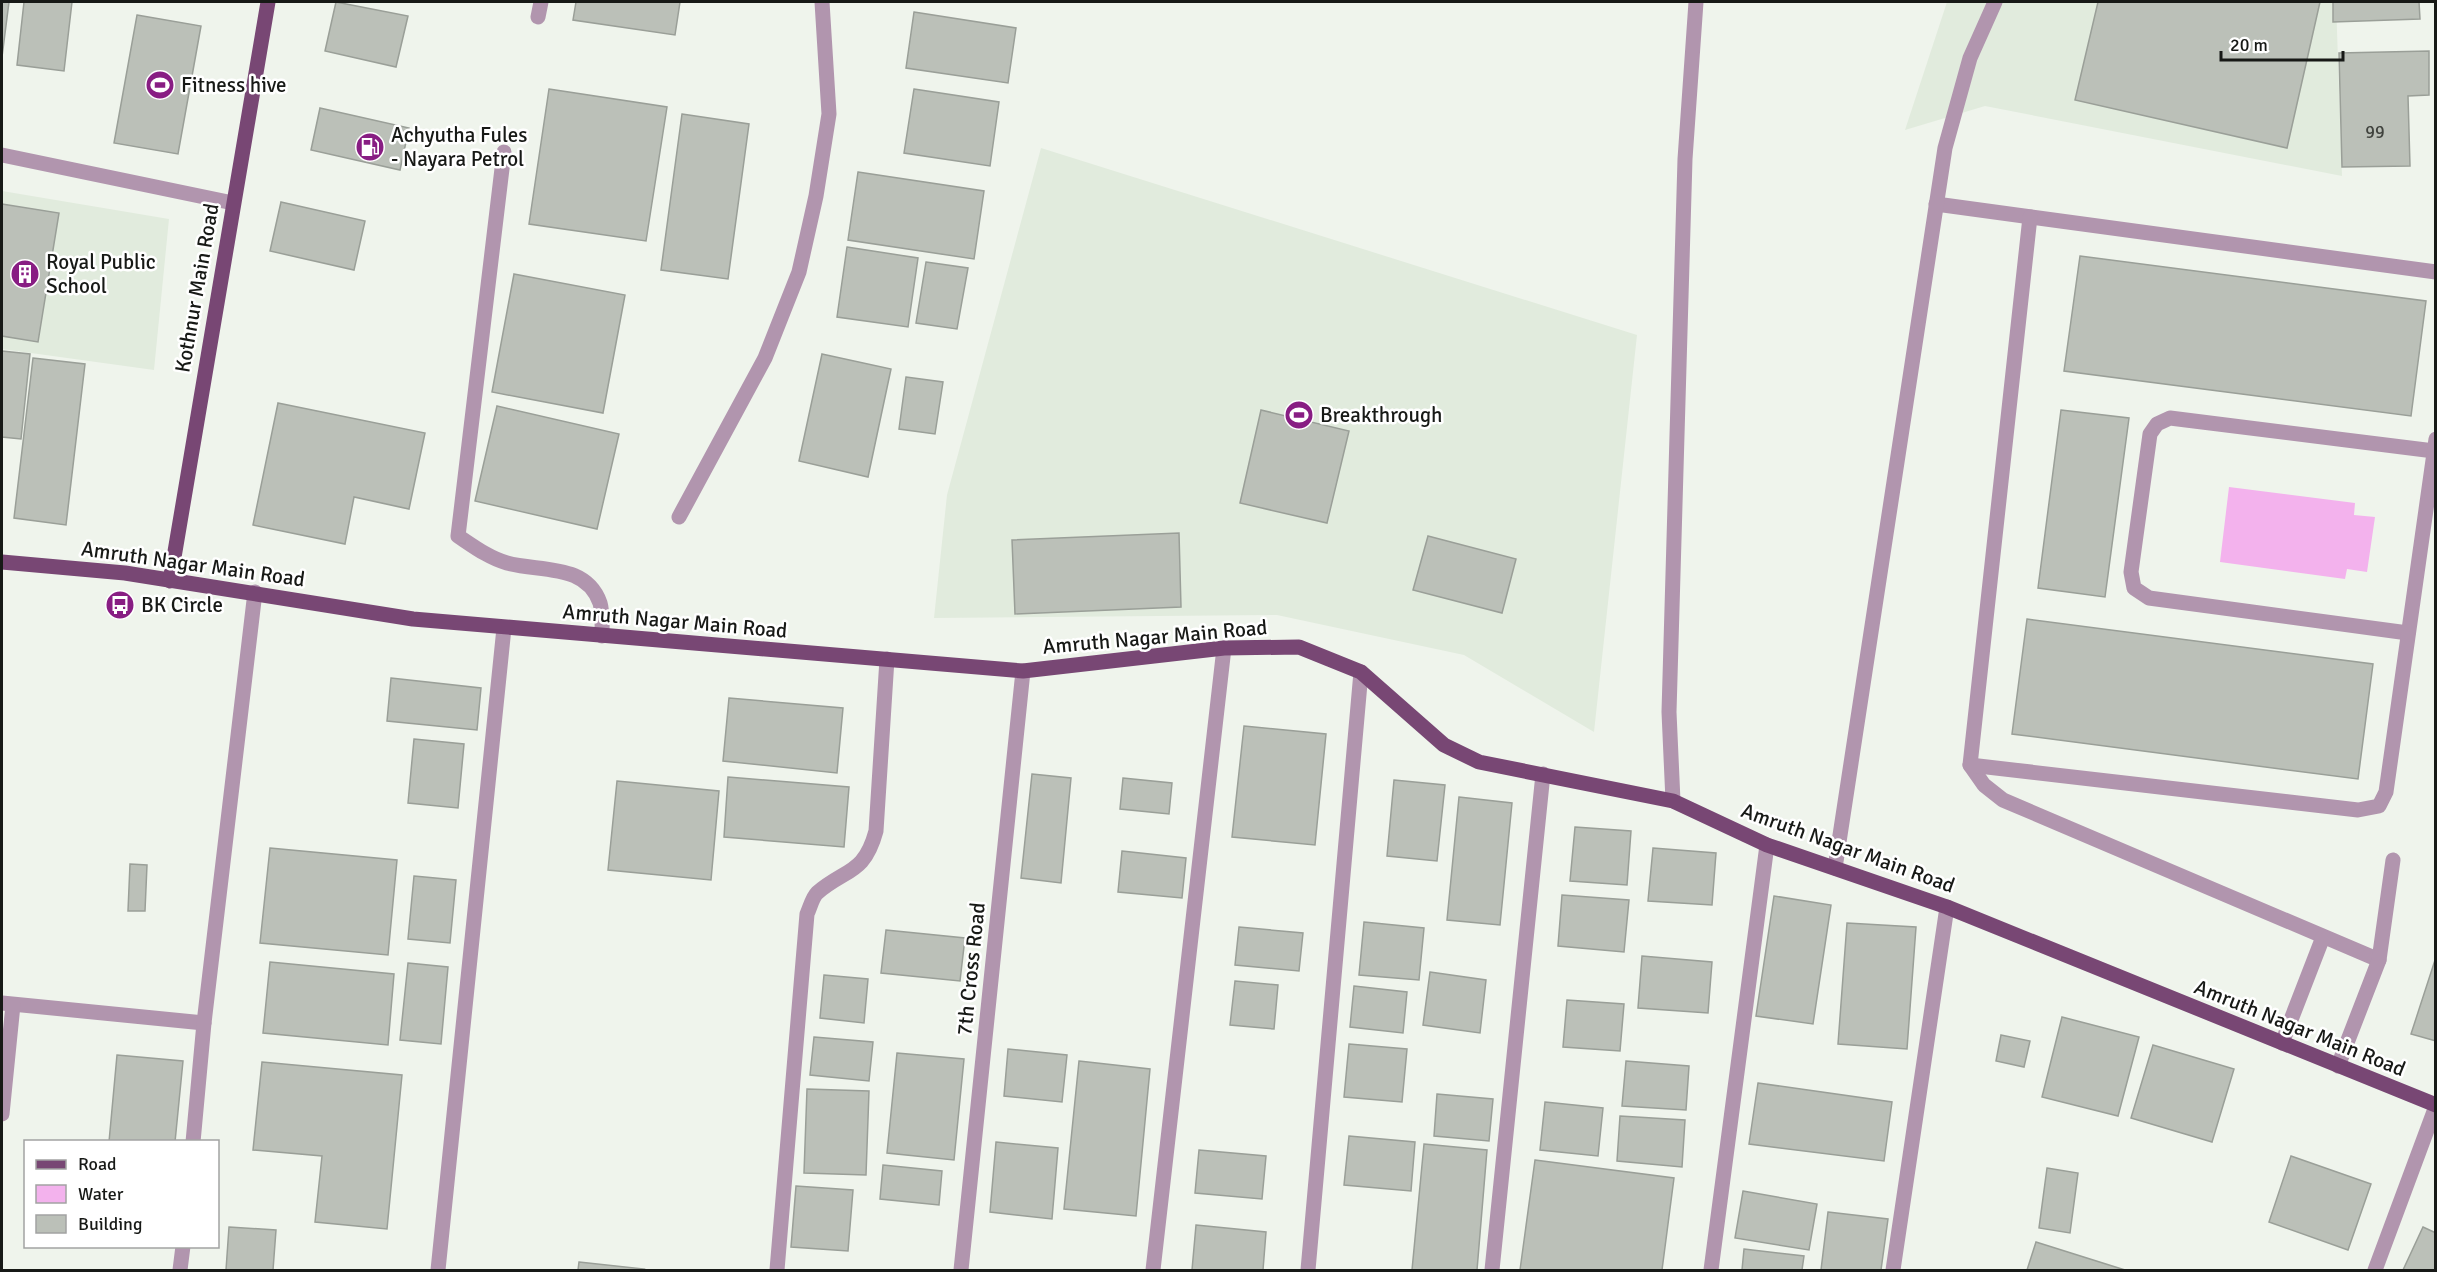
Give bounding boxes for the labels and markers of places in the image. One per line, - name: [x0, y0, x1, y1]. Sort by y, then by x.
- sports icon: Fitness hive: [144, 69, 176, 101]
- place label: Fitness hive: [181, 72, 287, 98]
- place label: Achyutha Fules - Nayara Petrol: [391, 122, 528, 172]
- fuel station icon: Achyutha Fules - Nayara Petrol: [354, 131, 386, 163]
- place label: Royal Public School: [46, 249, 156, 299]
- building icon: Royal Public School: [9, 258, 41, 290]
- sports icon: Breakthrough: [1283, 399, 1315, 431]
- place label: Breakthrough: [1320, 402, 1442, 428]
- bus stop icon: BK Circle: [104, 589, 136, 621]
- place label: BK Circle: [141, 592, 223, 618]

